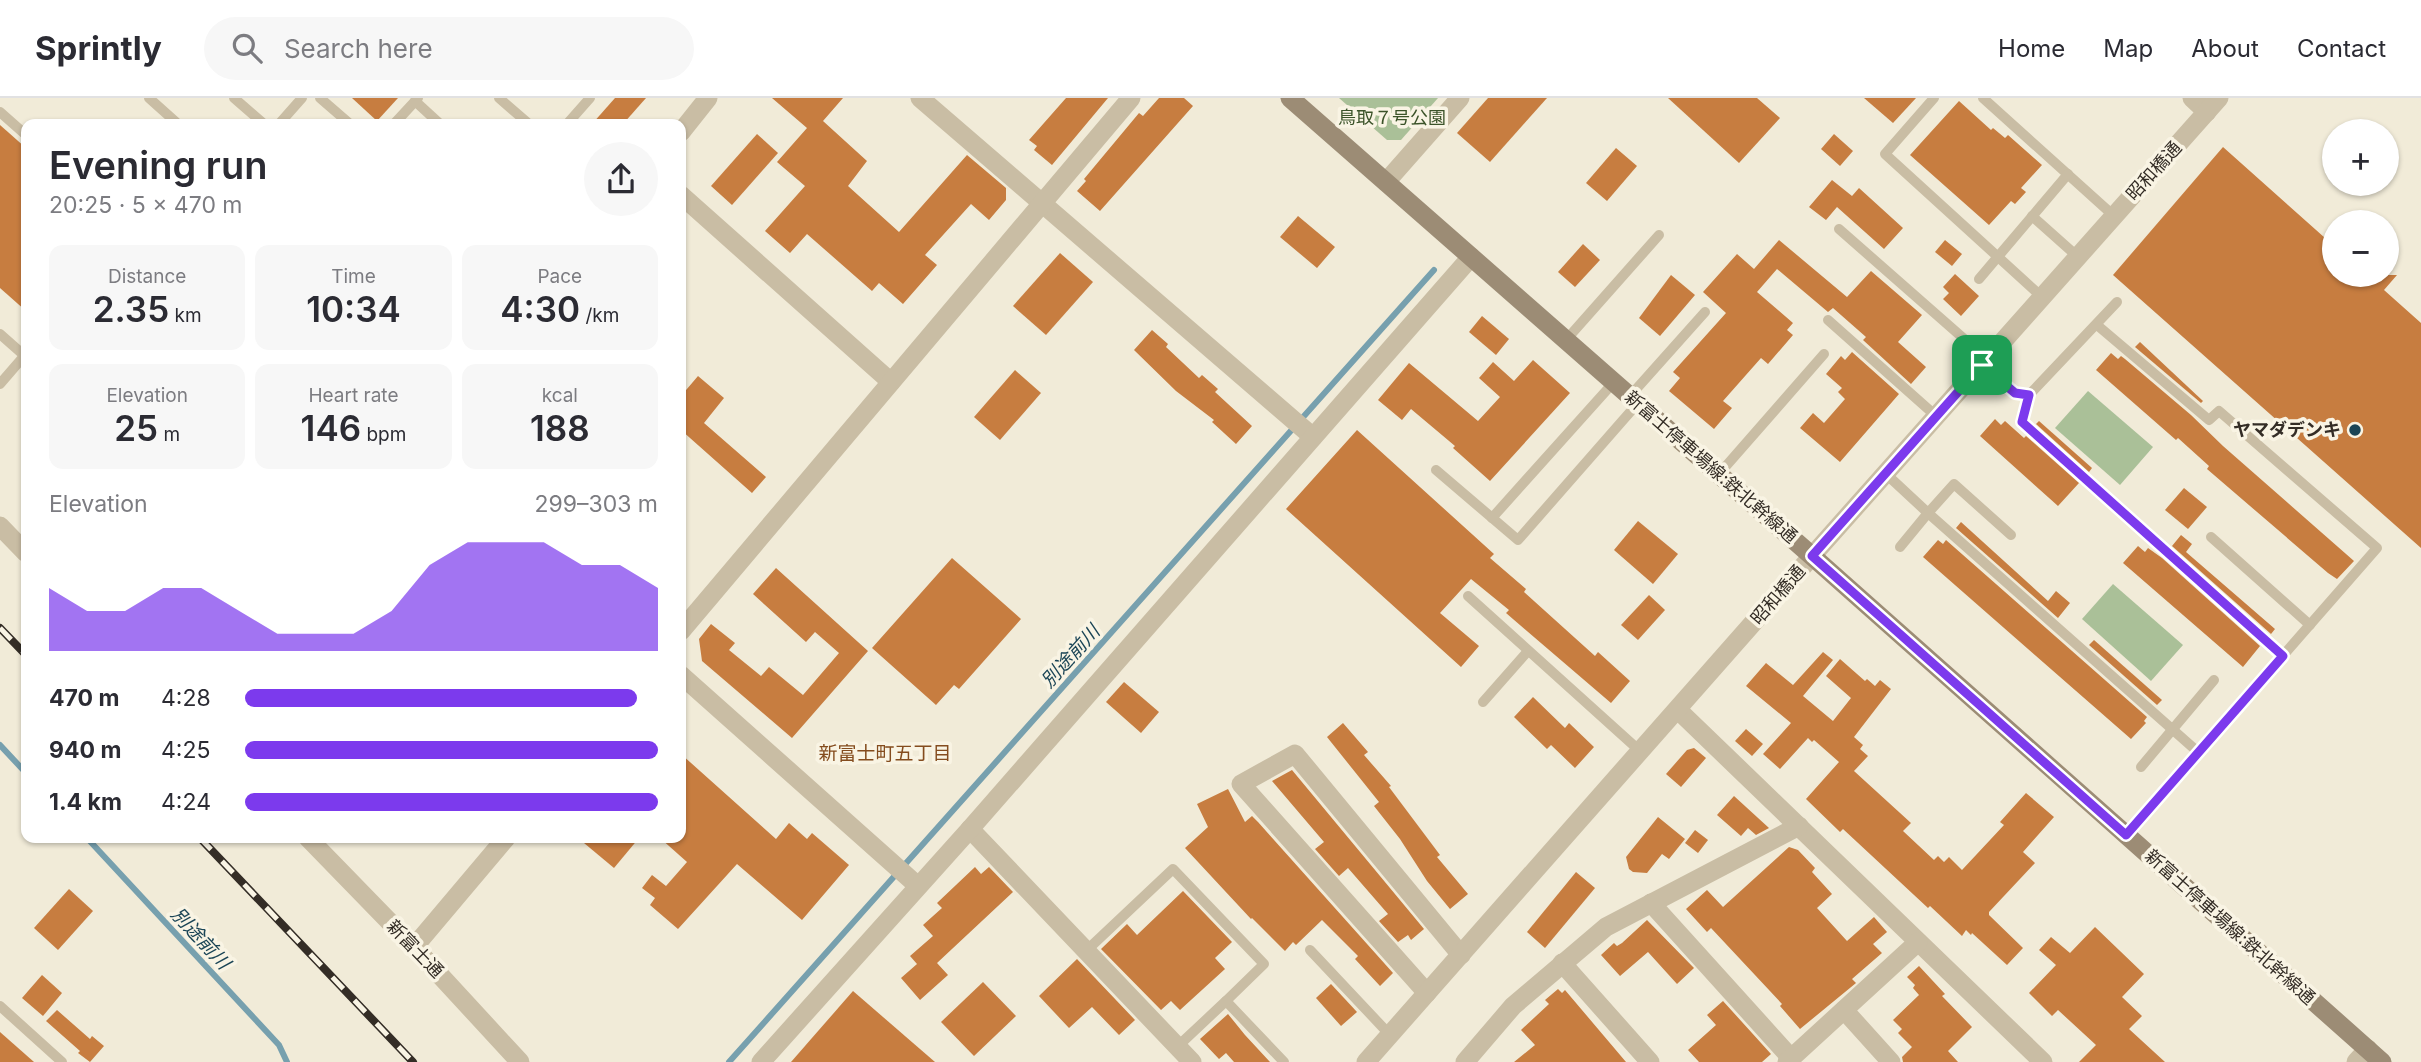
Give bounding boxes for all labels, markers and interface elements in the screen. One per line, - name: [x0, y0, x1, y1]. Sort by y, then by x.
- search box: [204, 17, 694, 80]
- text: Sprintly: [35, 28, 162, 68]
- icon: search: [228, 29, 266, 67]
- text: Search here: [284, 33, 433, 64]
- text: Home: [1998, 34, 2065, 63]
- text: Map: [2103, 34, 2153, 63]
- text: About: [2191, 34, 2259, 63]
- text: Contact: [2297, 34, 2386, 63]
- park label: 鳥取７号公園: [1338, 107, 1446, 128]
- map controls: [2322, 119, 2399, 287]
- button: +: [2322, 119, 2399, 196]
- street label: 昭和橋通: [2122, 137, 2186, 204]
- text: Evening run: [49, 142, 267, 188]
- button: share: [584, 142, 658, 216]
- text: 20:25 · 5 × 470 m: [49, 191, 243, 219]
- button: −: [2322, 210, 2399, 287]
- text: Distance: [108, 265, 186, 288]
- text: Time: [331, 265, 376, 288]
- text: Pace: [537, 265, 582, 288]
- text: 2.35: [93, 288, 169, 330]
- text: 10:34: [306, 288, 401, 330]
- text: 4:30: [500, 288, 580, 330]
- text: km: [169, 304, 202, 327]
- text: /km: [580, 304, 619, 327]
- pin: [1952, 335, 2012, 395]
- icon: arrive: [1963, 346, 2001, 384]
- text: Elevation: [106, 384, 188, 407]
- text: Heart rate: [308, 384, 398, 407]
- text: kcal: [542, 384, 578, 407]
- street label: 新富士停車場線:鉄北幹線通: [1621, 386, 1802, 547]
- text: 25: [114, 407, 158, 449]
- text: 146: [301, 407, 361, 449]
- text: 188: [530, 407, 590, 449]
- place label: ヤマダデンキ: [2233, 419, 2341, 440]
- marker: ヤマダデンキ: [2347, 422, 2363, 438]
- text: m: [158, 423, 180, 446]
- text: bpm: [361, 423, 406, 446]
- text: Elevation: [49, 490, 148, 518]
- text: 299–303 m: [534, 490, 658, 518]
- street label: 昭和橋通: [1746, 561, 1809, 629]
- water label: 別途前川: [1036, 619, 1106, 692]
- text: 470 m: [49, 684, 120, 712]
- text: 4:28: [161, 684, 211, 712]
- text: 940 m: [49, 736, 121, 764]
- text: 4:25: [161, 736, 211, 764]
- district label: 新富士町五丁目: [818, 742, 952, 765]
- text: 1.4 km: [49, 788, 122, 816]
- text: 4:24: [161, 788, 211, 816]
- street label: 新富士停車場線:鉄北幹線通: [2141, 845, 2320, 1008]
- water label: 別途前川: [166, 903, 236, 975]
- street label: 新富士通: [383, 915, 448, 982]

